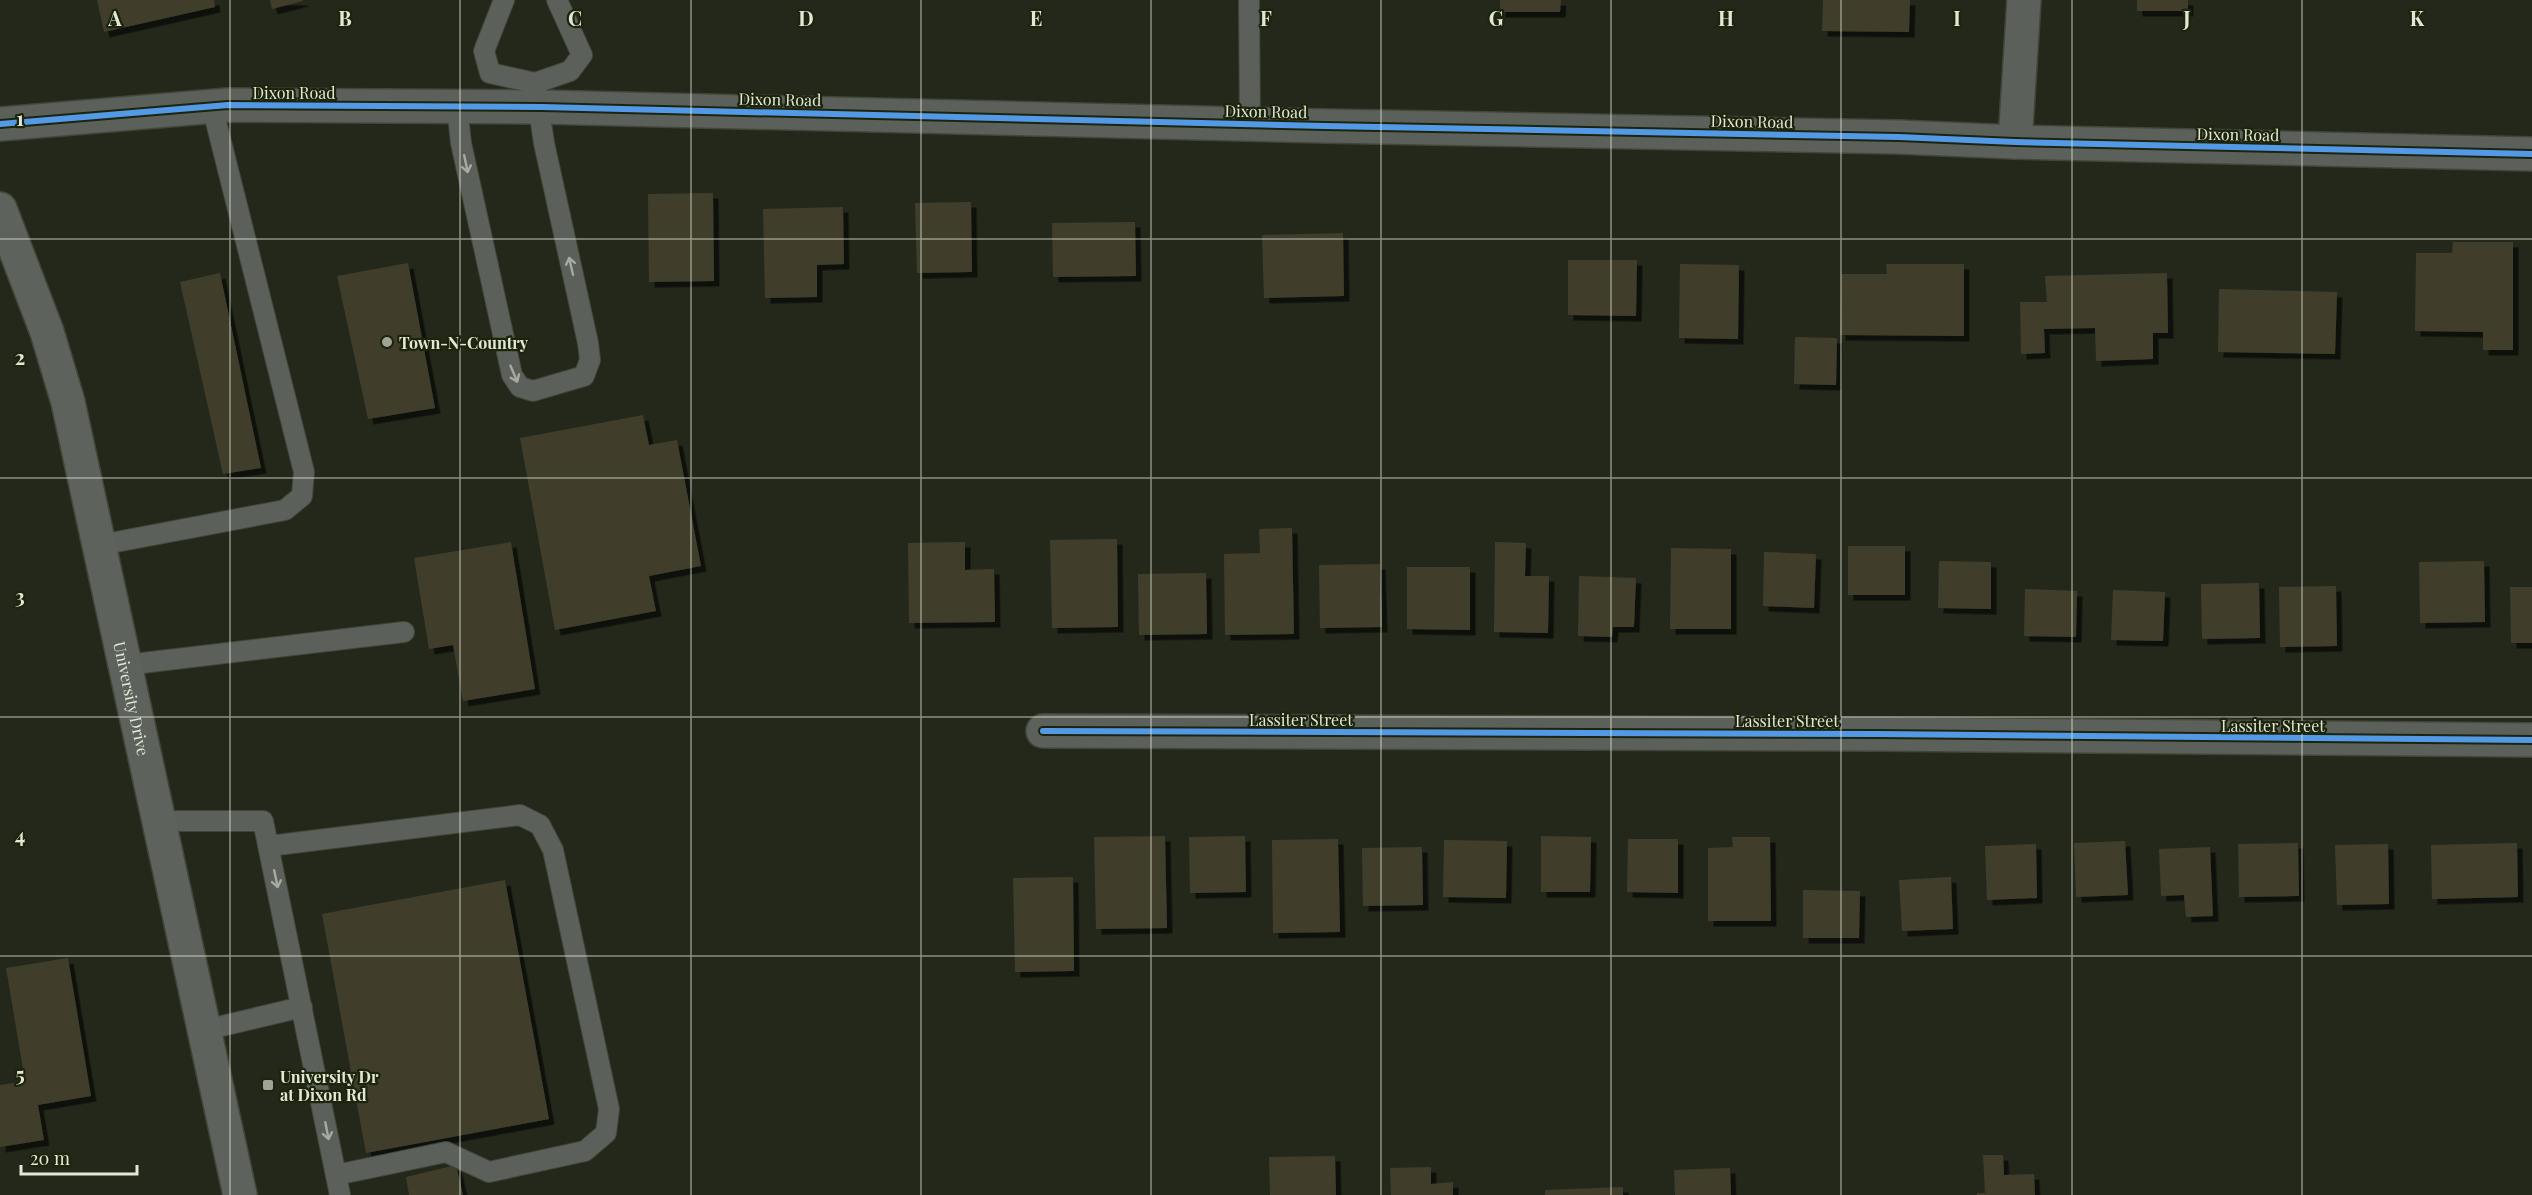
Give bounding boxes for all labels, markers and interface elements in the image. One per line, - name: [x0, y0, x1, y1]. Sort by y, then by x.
- text: A: [107, 4, 122, 31]
- text: B: [338, 4, 352, 31]
- text: C: [568, 4, 582, 31]
- text: D: [798, 4, 814, 31]
- text: E: [1030, 4, 1042, 31]
- text: F: [1260, 4, 1272, 31]
- text: G: [1489, 4, 1504, 31]
- text: H: [1718, 4, 1734, 31]
- text: I: [1953, 4, 1961, 31]
- text: J: [2182, 4, 2191, 31]
- text: K: [2410, 4, 2425, 31]
- street label: Dixon Road: [253, 82, 336, 103]
- street label: Dixon Road: [738, 88, 822, 110]
- street label: Dixon Road: [1224, 100, 1308, 122]
- text: 1: [16, 104, 24, 131]
- street label: Dixon Road: [1710, 110, 1794, 132]
- street label: Dixon Road: [2196, 123, 2280, 145]
- one-way arrow: [461, 154, 472, 173]
- one-way arrow: [565, 257, 576, 276]
- place label: Town-N-Country: [399, 332, 529, 353]
- marker: Town-N-Country: [380, 335, 394, 349]
- text: 2: [15, 343, 25, 370]
- one-way arrow: [509, 365, 520, 383]
- text: 3: [15, 582, 25, 609]
- street label: University Drive: [110, 639, 155, 757]
- street label: Lassiter Street: [1249, 709, 1353, 730]
- street label: Lassiter Street: [1735, 710, 1839, 731]
- street label: Lassiter Street: [2221, 715, 2325, 736]
- text: 4: [15, 821, 25, 848]
- one-way arrow: [270, 869, 282, 888]
- text: 5: [15, 1060, 25, 1087]
- place label: University Dr at Dixon Rd: [280, 1066, 379, 1105]
- marker: University Dr at Dixon Rd: [261, 1078, 275, 1092]
- one-way arrow: [322, 1122, 334, 1141]
- scale bar: [21, 1138, 136, 1176]
- text: 20 m: [30, 1146, 70, 1170]

